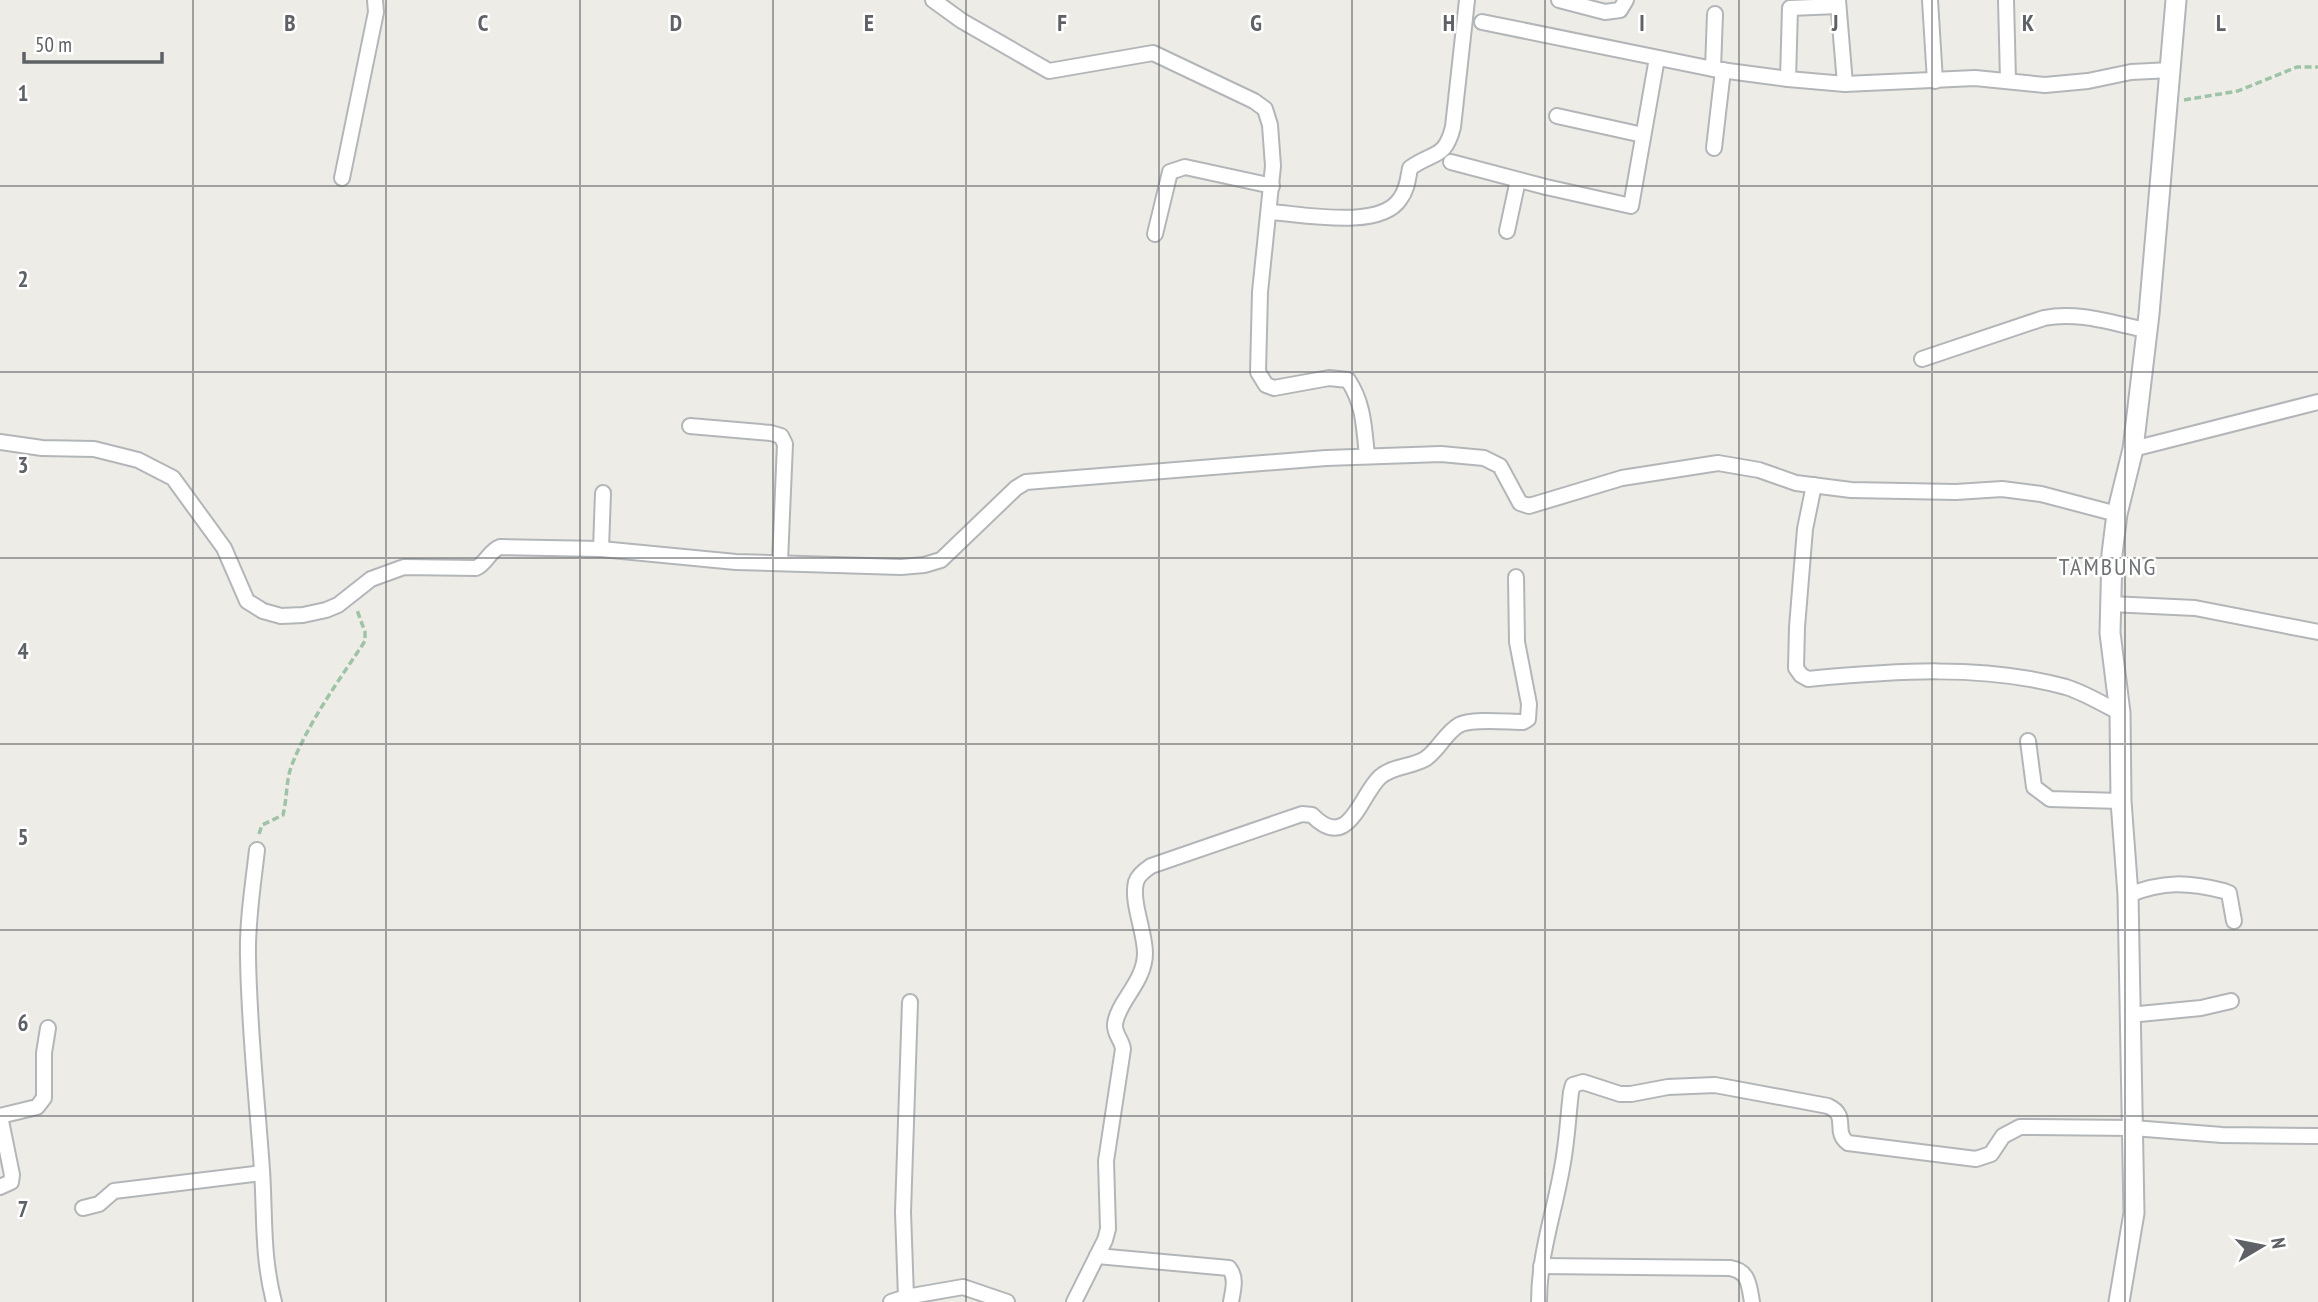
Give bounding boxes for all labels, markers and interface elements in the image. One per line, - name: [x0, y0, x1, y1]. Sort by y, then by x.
- text: B: [284, 8, 296, 37]
- text: C: [478, 8, 489, 37]
- text: D: [670, 8, 682, 37]
- text: E: [864, 8, 874, 37]
- text: F: [1057, 8, 1067, 37]
- text: G: [1250, 8, 1262, 37]
- text: H: [1443, 8, 1455, 37]
- text: I: [1639, 8, 1645, 37]
- text: J: [1831, 8, 1838, 37]
- text: K: [2022, 8, 2034, 37]
- text: L: [2216, 8, 2226, 37]
- scale bar: [24, 21, 163, 65]
- text: 50 m: [35, 31, 72, 58]
- text: 1: [18, 78, 29, 107]
- text: 2: [18, 264, 29, 293]
- text: 3: [18, 450, 29, 479]
- district label: TAMBUNG: [2059, 551, 2157, 582]
- text: 4: [18, 636, 29, 665]
- text: 5: [18, 822, 29, 851]
- text: 6: [18, 1008, 29, 1037]
- text: 7: [18, 1194, 29, 1223]
- north arrow: [2227, 1211, 2297, 1281]
- text: N: [2266, 1236, 2291, 1250]

